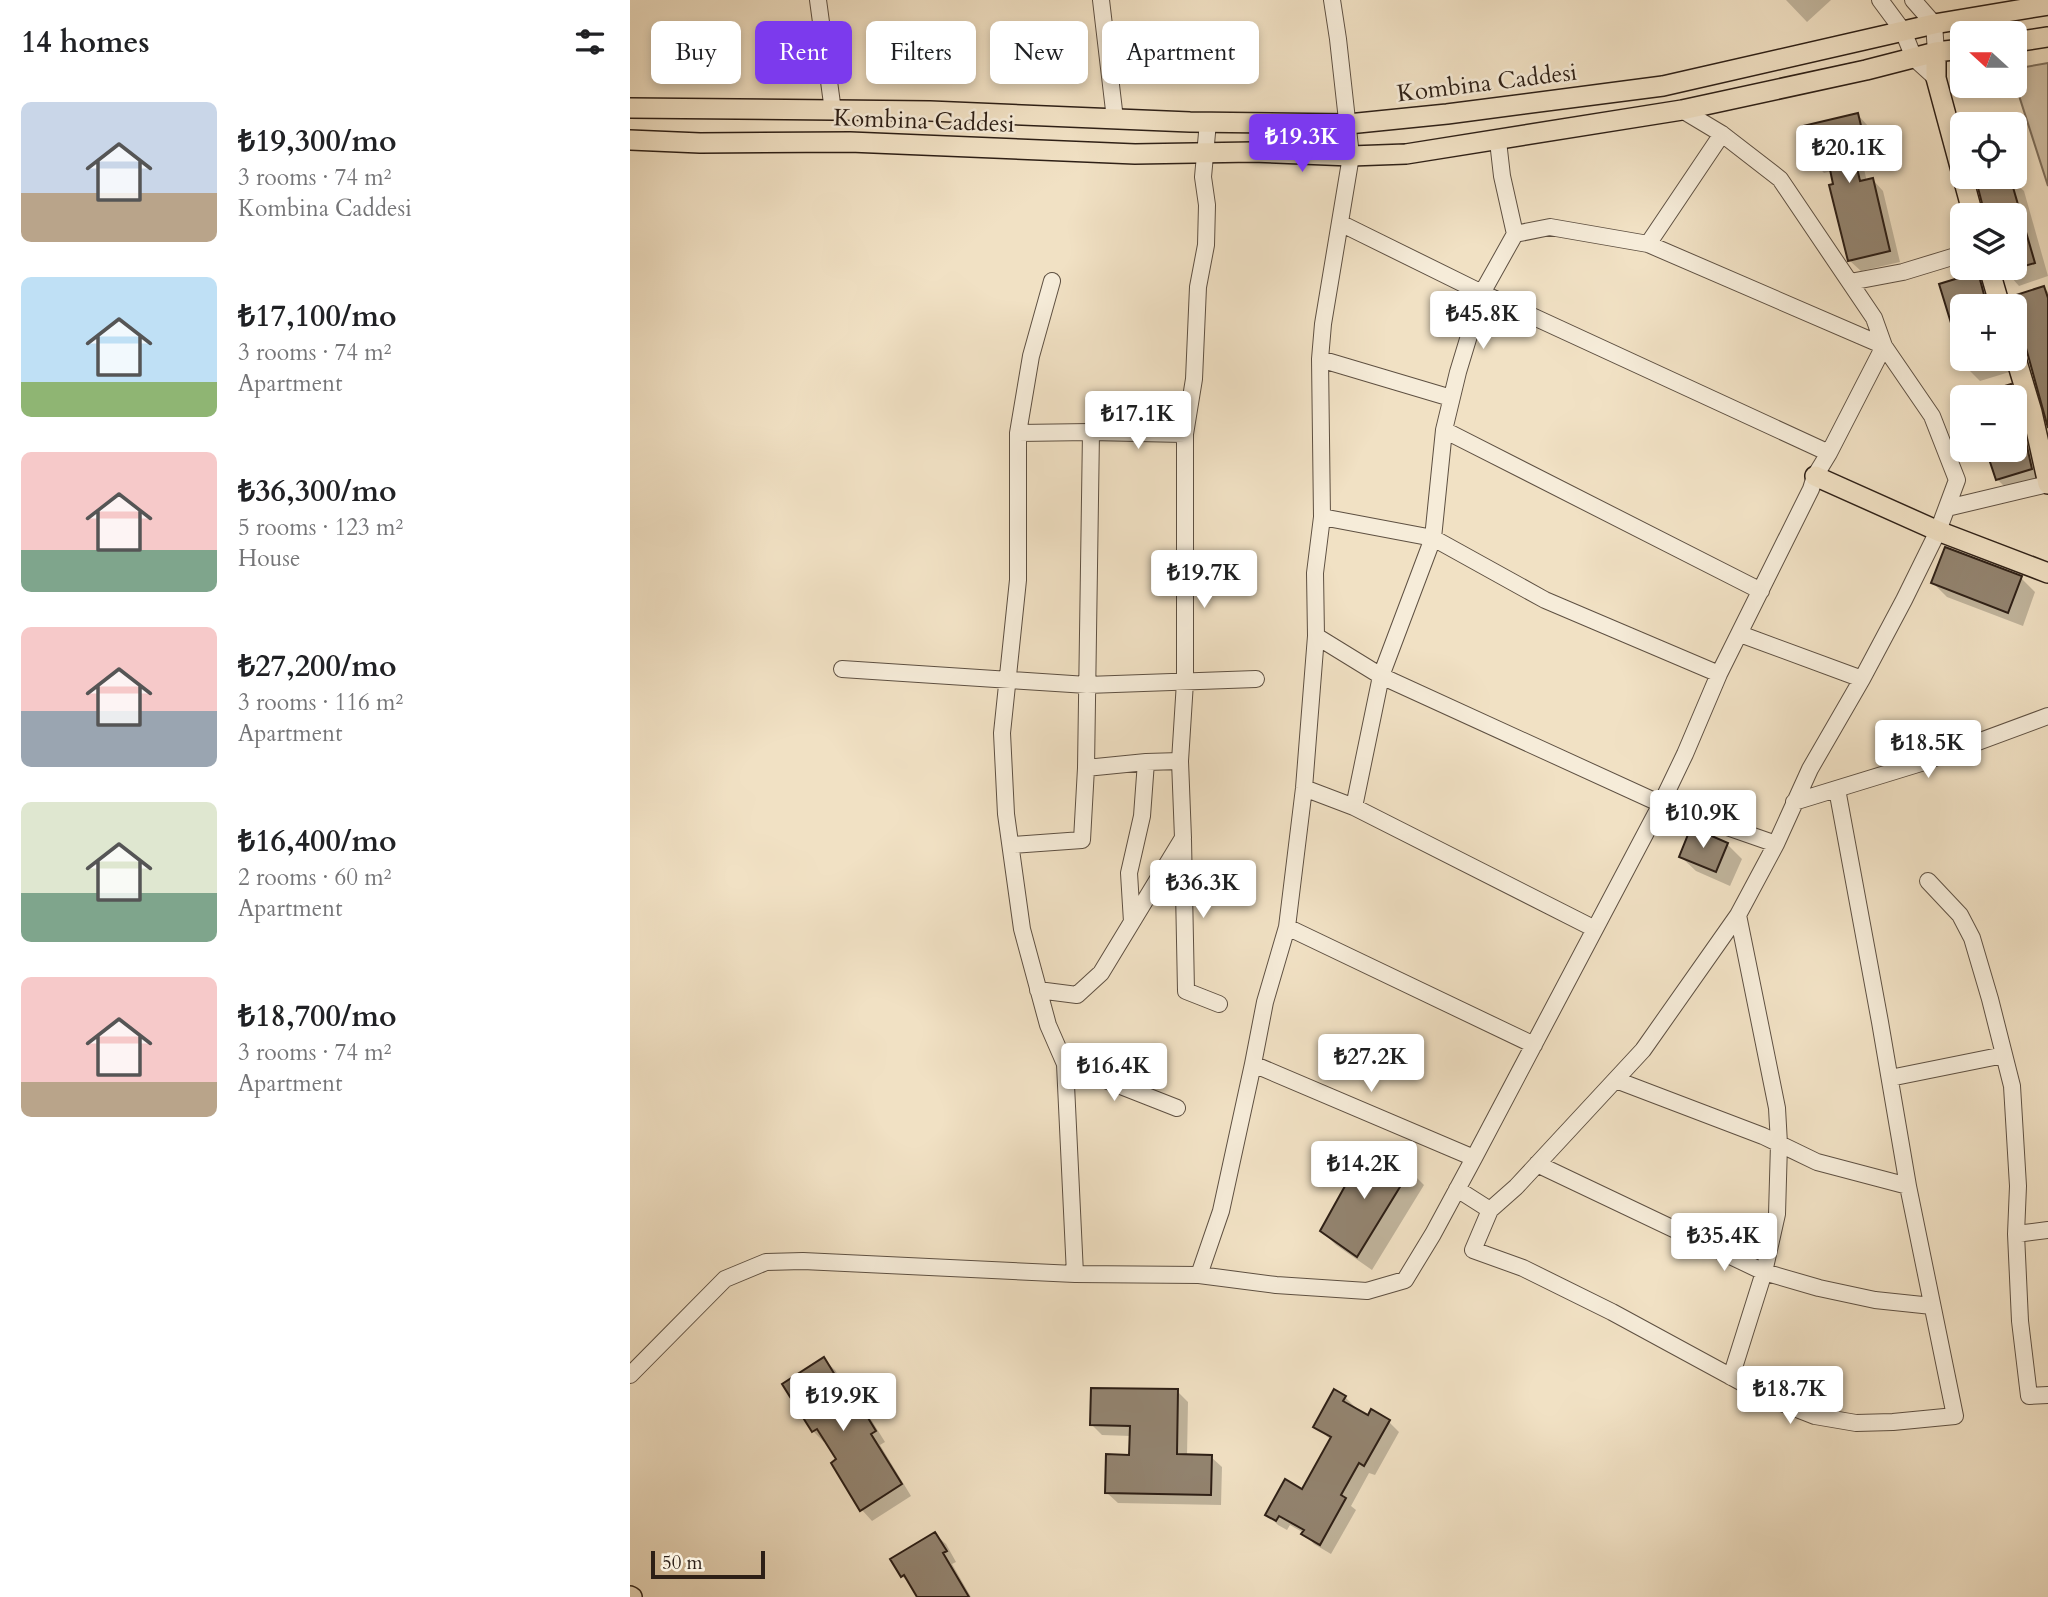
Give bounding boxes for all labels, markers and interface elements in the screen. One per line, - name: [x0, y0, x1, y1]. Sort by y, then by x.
- chip: Buy: [651, 21, 741, 84]
- chip: Rent: [755, 21, 852, 84]
- chip: Filters: [866, 21, 976, 84]
- chip: New: [990, 21, 1088, 84]
- chip: Apartment: [1102, 21, 1259, 84]
- north arrow: [1950, 21, 2026, 98]
- map controls: [1950, 21, 2027, 462]
- text: 14 homes: [21, 22, 150, 63]
- icon: filters: [571, 23, 609, 61]
- street label: Kombina Caddesi: [1395, 56, 1579, 110]
- street label: Kombina Caddesi: [833, 101, 1015, 141]
- button: locate: [1950, 112, 2027, 189]
- pin: ₺19.3K: [1245, 114, 1359, 174]
- text: ₺19,300/mo: [238, 121, 397, 162]
- text: ₺19.3K: [1265, 121, 1339, 152]
- pin: ₺20.1K: [1792, 125, 1906, 185]
- icon: home: [77, 130, 161, 214]
- text: ₺20.1K: [1812, 132, 1886, 163]
- text: 3 rooms · 74 m²: [238, 162, 391, 193]
- text: Kombina Caddesi: [238, 193, 412, 224]
- button: layers: [1950, 203, 2027, 280]
- pin: ₺45.8K: [1426, 292, 1540, 351]
- button: +: [1950, 294, 2027, 371]
- text: ₺17,100/mo: [238, 296, 397, 337]
- text: ₺45.8K: [1446, 298, 1520, 329]
- icon: home: [77, 305, 161, 389]
- text: 3 rooms · 74 m²: [238, 337, 391, 368]
- text: Apartment: [238, 368, 342, 399]
- button: −: [1950, 385, 2027, 462]
- pin: ₺17.1K: [1081, 392, 1195, 451]
- text: ₺17.1K: [1101, 398, 1175, 429]
- text: ₺36,300/mo: [238, 471, 397, 512]
- icon: home: [77, 480, 161, 564]
- text: 5 rooms · 123 m²: [238, 512, 403, 543]
- text: House: [238, 543, 300, 574]
- pin: ₺19.7K: [1147, 550, 1261, 610]
- text: ₺19.7K: [1167, 557, 1241, 588]
- text: ₺27,200/mo: [238, 646, 397, 687]
- icon: home: [77, 655, 161, 739]
- text: 3 rooms · 116 m²: [238, 687, 403, 718]
- text: Apartment: [238, 718, 342, 749]
- pin: ₺18.5K: [1871, 720, 1985, 780]
- text: ₺18.5K: [1891, 727, 1965, 758]
- pin: ₺10.9K: [1646, 790, 1760, 850]
- text: ₺10.9K: [1666, 797, 1740, 828]
- text: ₺16,400/mo: [238, 821, 397, 862]
- icon: home: [77, 830, 161, 914]
- pin: ₺36.3K: [1146, 860, 1260, 920]
- text: 2 rooms · 60 m²: [238, 862, 391, 893]
- text: ₺36.3K: [1166, 867, 1240, 898]
- text: Apartment: [238, 893, 342, 924]
- text: ₺18,700/mo: [238, 996, 397, 1037]
- icon: home: [77, 1005, 161, 1089]
- pin: ₺27.2K: [1314, 1034, 1428, 1094]
- text: 3 rooms · 74 m²: [238, 1037, 391, 1068]
- text: ₺27.2K: [1334, 1041, 1408, 1072]
- pin: ₺16.4K: [1057, 1044, 1171, 1103]
- text: ₺16.4K: [1077, 1050, 1151, 1081]
- text: Apartment: [238, 1068, 342, 1099]
- pin: ₺14.2K: [1307, 1142, 1421, 1201]
- text: ₺14.2K: [1327, 1148, 1401, 1179]
- pin: ₺35.4K: [1667, 1214, 1781, 1273]
- text: ₺35.4K: [1687, 1220, 1761, 1251]
- pin: ₺18.7K: [1733, 1366, 1847, 1426]
- text: ₺18.7K: [1753, 1373, 1827, 1404]
- pin: ₺19.9K: [786, 1374, 900, 1433]
- text: ₺19.9K: [806, 1380, 880, 1411]
- scale bar: [651, 1548, 765, 1580]
- text: 50 m: [662, 1550, 703, 1576]

